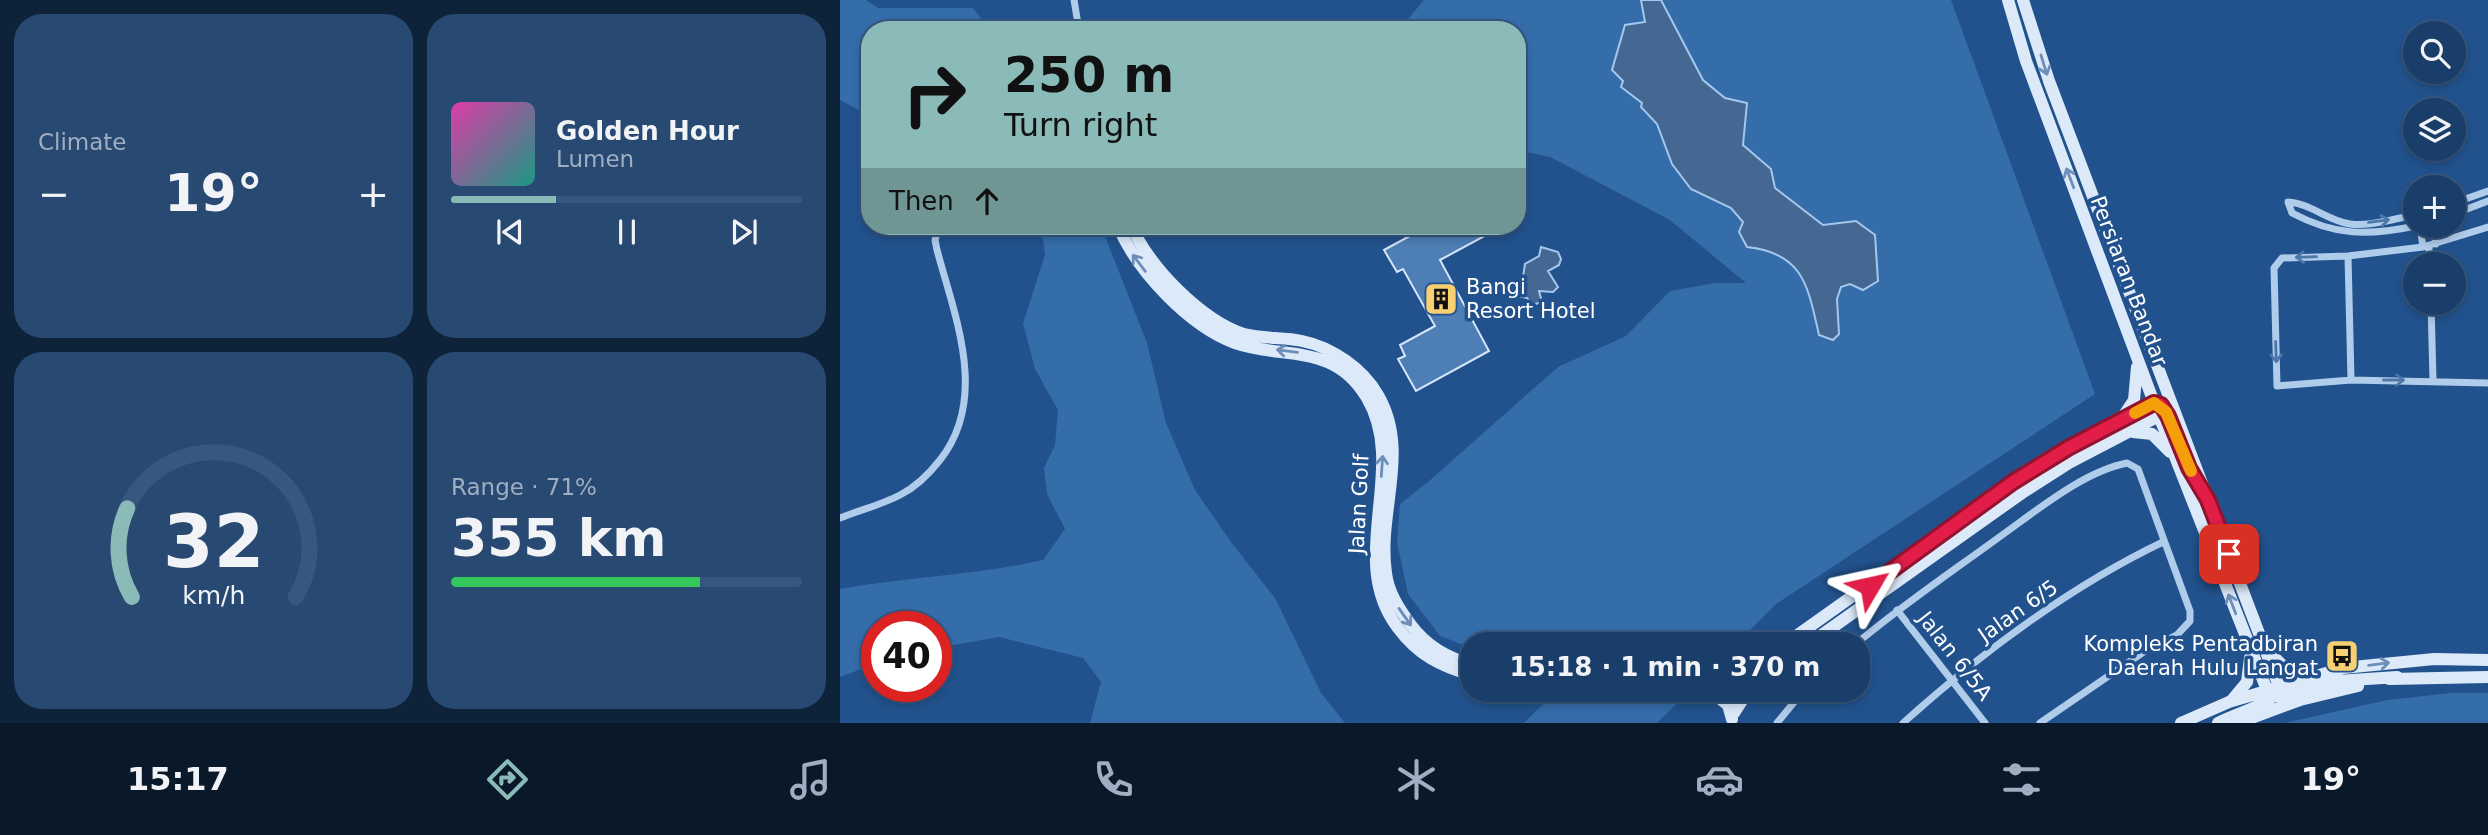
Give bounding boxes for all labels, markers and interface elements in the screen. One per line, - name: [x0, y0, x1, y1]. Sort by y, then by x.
- map controls: [2403, 21, 2466, 315]
- button: search: [2403, 21, 2466, 84]
- text: 250 m: [1004, 47, 1174, 104]
- icon: right: [889, 49, 980, 140]
- one-way arrow: [2038, 54, 2051, 76]
- button: layers: [2403, 98, 2466, 161]
- text: Turn right: [1004, 106, 1157, 144]
- text: Golden Hour: [556, 116, 739, 146]
- text: Climate: [38, 129, 127, 155]
- text: Lumen: [556, 146, 634, 172]
- text: 19°: [164, 163, 263, 223]
- one-way arrow: [2063, 168, 2076, 190]
- text: −: [38, 172, 70, 216]
- text: +: [357, 172, 389, 216]
- button: +: [2403, 175, 2466, 238]
- icon: ahead: [968, 182, 1006, 220]
- text: Then: [889, 186, 954, 216]
- street label: Persiaran Bandar: [2086, 193, 2173, 370]
- icon: previous: [491, 213, 529, 251]
- icon: pause: [608, 213, 646, 251]
- icon: next: [725, 213, 763, 251]
- one-way arrow: [2367, 214, 2390, 227]
- one-way arrow: [2295, 251, 2318, 264]
- button: −: [2403, 252, 2466, 315]
- one-way arrow: [1131, 254, 1146, 272]
- place label: Bangi Resort Hotel: [1466, 275, 1596, 323]
- building icon: Bangi Resort Hotel: [1422, 280, 1460, 318]
- one-way arrow: [2270, 340, 2283, 363]
- one-way arrow: [1276, 345, 1299, 358]
- one-way arrow: [2383, 373, 2406, 387]
- street label: Jalan Golf: [1344, 453, 1374, 557]
- one-way arrow: [1375, 455, 1388, 478]
- text: Range · 71%: [451, 474, 597, 500]
- text: 32: [163, 499, 264, 584]
- text: 355 km: [451, 508, 666, 568]
- pin: [2199, 524, 2259, 584]
- icon: arrive: [2210, 535, 2248, 573]
- position arrow: [1833, 549, 1907, 623]
- street label: Jalan 6/5: [1972, 575, 2062, 648]
- text: km/h: [182, 580, 245, 609]
- one-way arrow: [2224, 594, 2237, 615]
- street label: Jalan 6/5A: [1912, 605, 1997, 706]
- one-way arrow: [1398, 607, 1412, 626]
- speed limit sign: 40: [861, 611, 952, 702]
- place label: Kompleks Pentadbiran Daerah Hulu Langat: [2084, 632, 2318, 680]
- bus stop icon: Kompleks Pentadbiran Daerah Hulu Langat: [2323, 637, 2361, 675]
- text: 15:18 · 1 min · 370 m: [1510, 652, 1820, 682]
- one-way arrow: [2367, 657, 2390, 670]
- icon: directions: [483, 755, 532, 804]
- icon: music: [786, 755, 835, 804]
- icon: phone: [1089, 755, 1138, 804]
- icon: climate: [1392, 755, 1441, 804]
- icon: car: [1695, 755, 1744, 804]
- icon: filters: [1997, 755, 2046, 804]
- text: 15:17: [127, 760, 229, 798]
- text: 19°: [2300, 760, 2361, 798]

